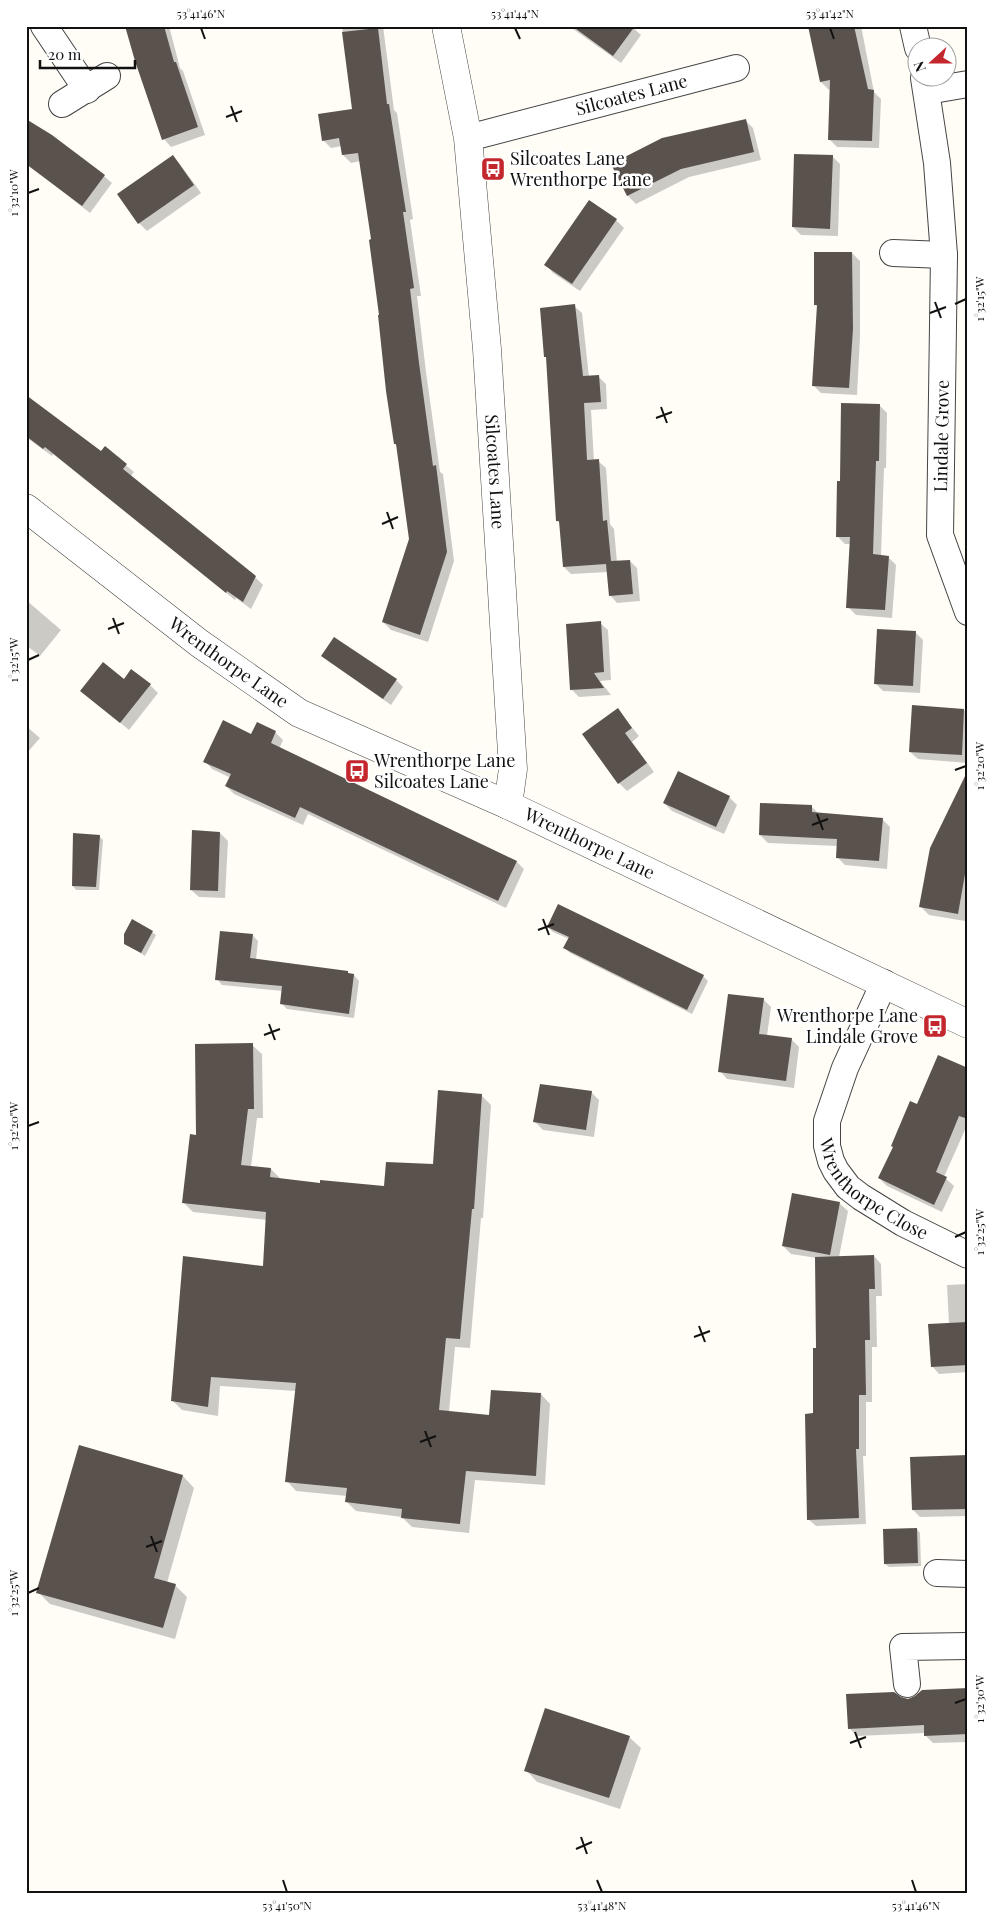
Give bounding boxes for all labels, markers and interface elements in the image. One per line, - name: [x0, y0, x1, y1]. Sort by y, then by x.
- text: 53°41'46"N: [177, 5, 226, 21]
- text: 53°41'44"N: [491, 5, 540, 21]
- text: 53°41'42"N: [806, 5, 855, 21]
- scale bar: [40, 38, 135, 70]
- north arrow: [906, 38, 956, 88]
- text: 20 m: [48, 44, 82, 64]
- text: N: [909, 59, 930, 75]
- street label: Silcoates Lane: [573, 68, 690, 120]
- place label: Silcoates Lane Wrenthorpe Lane: [509, 146, 651, 191]
- bus stop icon: Silcoates Lane Wrenthorpe Lane: [480, 156, 506, 182]
- text: 1°32'10"W: [5, 169, 21, 217]
- text: 1°32'15"W: [971, 276, 987, 321]
- street label: Lindale Grove: [928, 380, 954, 492]
- street label: Silcoates Lane: [480, 414, 511, 530]
- street label: Wrenthorpe Lane: [164, 611, 293, 713]
- text: 1°32'15"W: [5, 637, 21, 682]
- text: 1°32'20"W: [971, 742, 987, 790]
- place label: Wrenthorpe Lane Silcoates Lane: [373, 748, 515, 793]
- bus stop icon: Wrenthorpe Lane Silcoates Lane: [344, 758, 370, 784]
- street label: Wrenthorpe Lane: [520, 801, 659, 884]
- place label: Wrenthorpe Lane Lindale Grove: [776, 1003, 918, 1048]
- bus stop icon: Wrenthorpe Lane Lindale Grove: [922, 1013, 948, 1039]
- text: 1°32'20"W: [5, 1102, 21, 1150]
- street label: Wrenthorpe Close: [814, 1134, 932, 1244]
- text: 1°32'25"W: [971, 1209, 987, 1255]
- text: 1°32'25"W: [5, 1570, 21, 1616]
- text: 1°32'30"W: [971, 1675, 987, 1723]
- text: 53°41'50"N: [262, 1897, 312, 1913]
- text: 53°41'48"N: [578, 1897, 627, 1913]
- text: 53°41'46"N: [892, 1897, 941, 1913]

